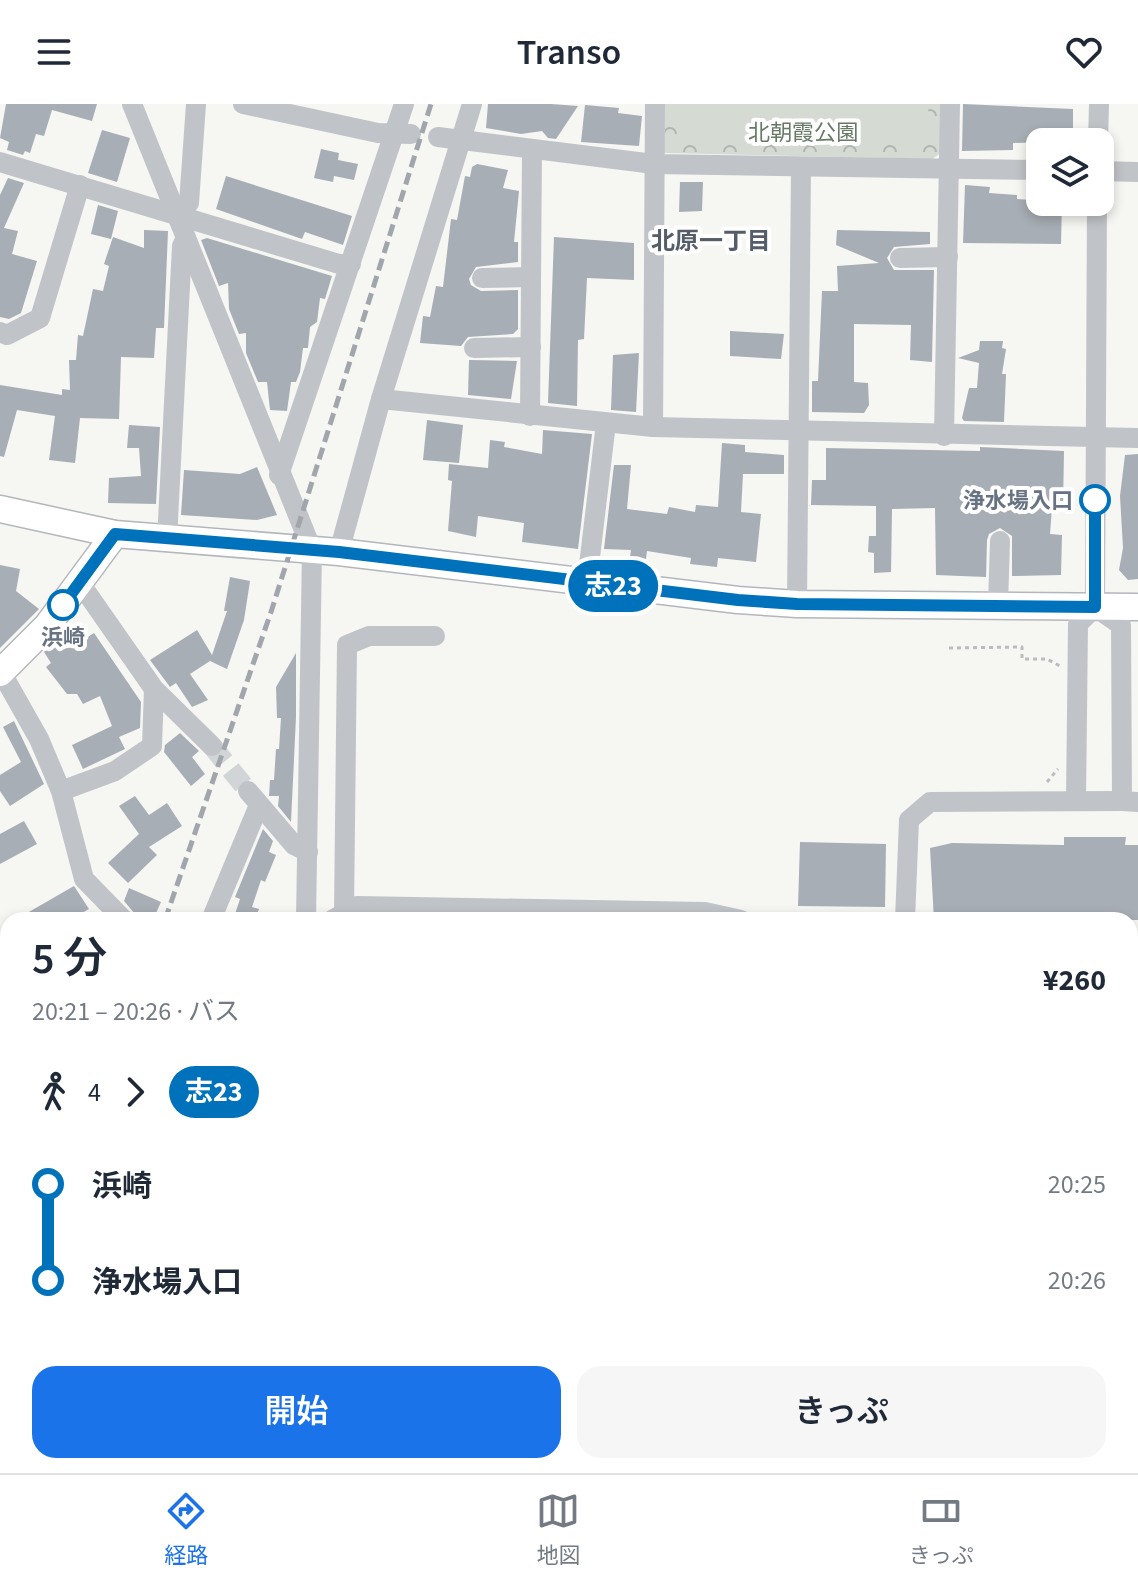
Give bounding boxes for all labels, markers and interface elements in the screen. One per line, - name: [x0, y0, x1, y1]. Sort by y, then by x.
- text: Transo: [517, 27, 621, 78]
- icon: menu: [32, 30, 76, 74]
- icon: heart: [1062, 30, 1106, 74]
- park label: 北朝霞公園: [748, 117, 858, 149]
- map controls: [1026, 128, 1114, 216]
- button: layers: [1026, 128, 1114, 216]
- district label: 北原一丁目: [651, 224, 771, 259]
- place label: 浄水場入口: [963, 485, 1073, 517]
- marker: 浄水場入口: [1080, 485, 1110, 515]
- line badge: 志23: [567, 560, 659, 612]
- text: 志23: [584, 566, 642, 606]
- marker: 浜崎: [48, 590, 78, 620]
- place label: 浜崎: [41, 622, 85, 654]
- text: 5 分: [32, 928, 107, 991]
- text: ¥260: [1043, 959, 1106, 1002]
- text: 20:21 – 20:26 · バス: [32, 993, 240, 1030]
- icon: walk: [32, 1070, 76, 1114]
- icon: forward: [113, 1070, 157, 1114]
- text: 志23: [185, 1072, 243, 1112]
- text: 4: [88, 1074, 101, 1111]
- text: 浜崎: [92, 1165, 152, 1208]
- text: 20:25: [1048, 1166, 1106, 1203]
- text: 浄水場入口: [92, 1261, 242, 1304]
- text: 20:26: [1048, 1262, 1106, 1299]
- button: 開始: [32, 1366, 561, 1458]
- button: きっぷ: [577, 1366, 1106, 1458]
- tab: 経路: [164, 1489, 208, 1572]
- tab: 地図: [536, 1489, 580, 1572]
- tab: きっぷ: [909, 1489, 974, 1572]

